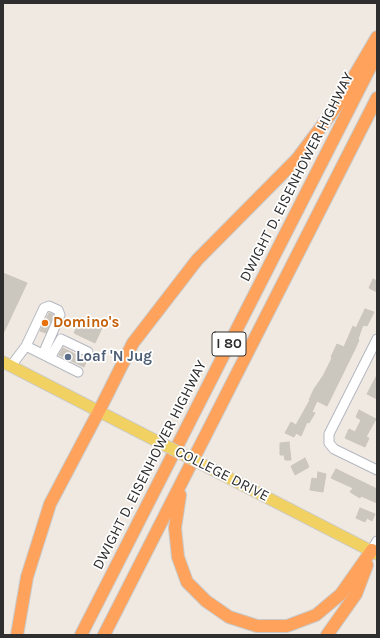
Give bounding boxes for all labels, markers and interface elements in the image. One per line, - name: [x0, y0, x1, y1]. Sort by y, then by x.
- street label: DWIGHT D. EISENHOWER HIGHWAY: [236, 69, 358, 285]
- place label: Domino's: [53, 314, 119, 332]
- marker: Domino's: [40, 318, 50, 328]
- road number: I 80: [212, 332, 246, 356]
- place label: Loaf 'N Jug: [76, 348, 152, 366]
- marker: Loaf 'N Jug: [63, 352, 73, 362]
- street label: DWIGHT D. EISENHOWER HIGHWAY: [89, 357, 211, 573]
- street label: COLLEGE DRIVE: [172, 443, 272, 505]

